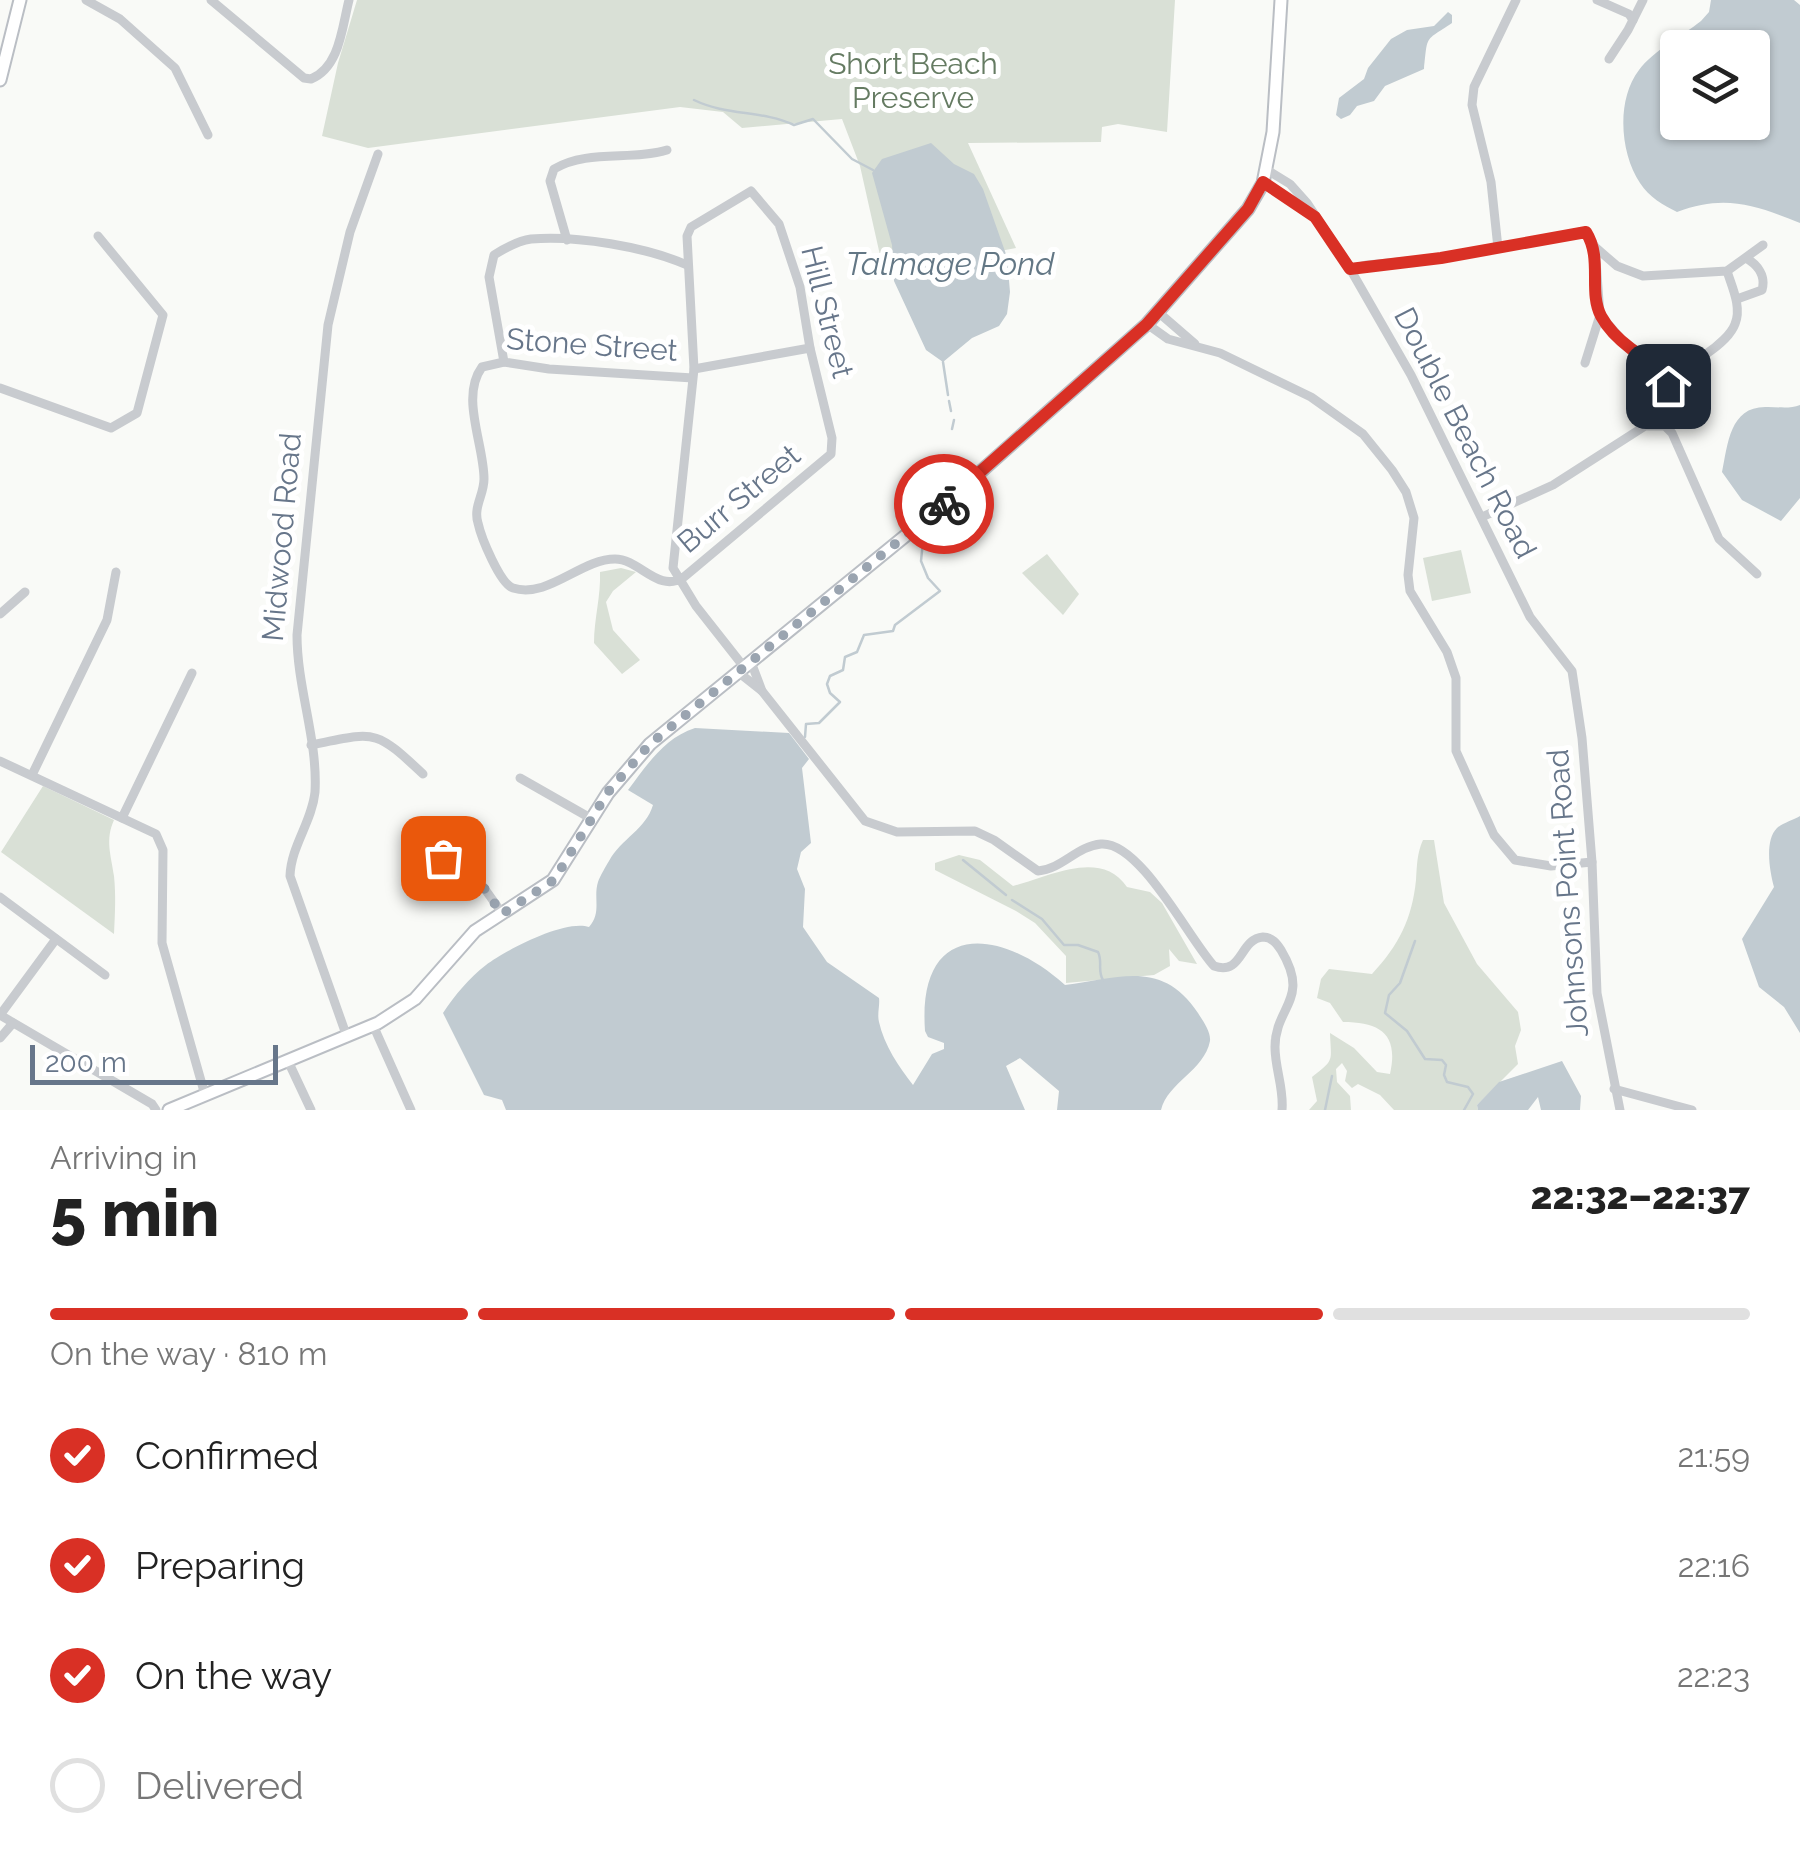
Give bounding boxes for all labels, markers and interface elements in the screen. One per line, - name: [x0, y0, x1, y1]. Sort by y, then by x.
- map controls: [1660, 30, 1770, 140]
- button: layers: [1660, 30, 1770, 140]
- park label: Short Beach Preserve: [828, 46, 998, 115]
- street label: Hill Street: [794, 242, 861, 382]
- water label: Talmage Pond: [846, 245, 1055, 282]
- street label: Double Beach Road: [1387, 302, 1544, 564]
- street label: Stone Street: [505, 321, 679, 368]
- pin: [1626, 344, 1711, 429]
- icon: home: [1641, 359, 1696, 414]
- street label: Midwood Road: [255, 431, 308, 643]
- street label: Burr Street: [670, 437, 807, 560]
- courier: [894, 454, 994, 554]
- icon: bike: [917, 477, 972, 532]
- street label: Johnsons Point Road: [1540, 748, 1595, 1038]
- pin: [401, 816, 486, 901]
- icon: bag: [416, 831, 471, 886]
- scale bar: [30, 1040, 278, 1084]
- text: 200 m: [45, 1046, 127, 1079]
- text: Arriving in: [50, 1139, 197, 1176]
- text: 22:32–22:37: [1530, 1173, 1750, 1218]
- text: 5 min: [50, 1175, 220, 1251]
- text: On the way · 810 m: [50, 1335, 327, 1372]
- icon: check: [50, 1428, 105, 1483]
- text: Confirmed: [135, 1433, 319, 1478]
- text: 21:59: [1677, 1437, 1750, 1474]
- icon: check: [50, 1538, 105, 1593]
- text: Preparing: [135, 1543, 305, 1588]
- text: 22:16: [1678, 1547, 1750, 1584]
- icon: check: [50, 1648, 105, 1703]
- text: On the way: [135, 1653, 332, 1698]
- text: 22:23: [1677, 1657, 1750, 1694]
- text: Delivered: [135, 1763, 304, 1808]

